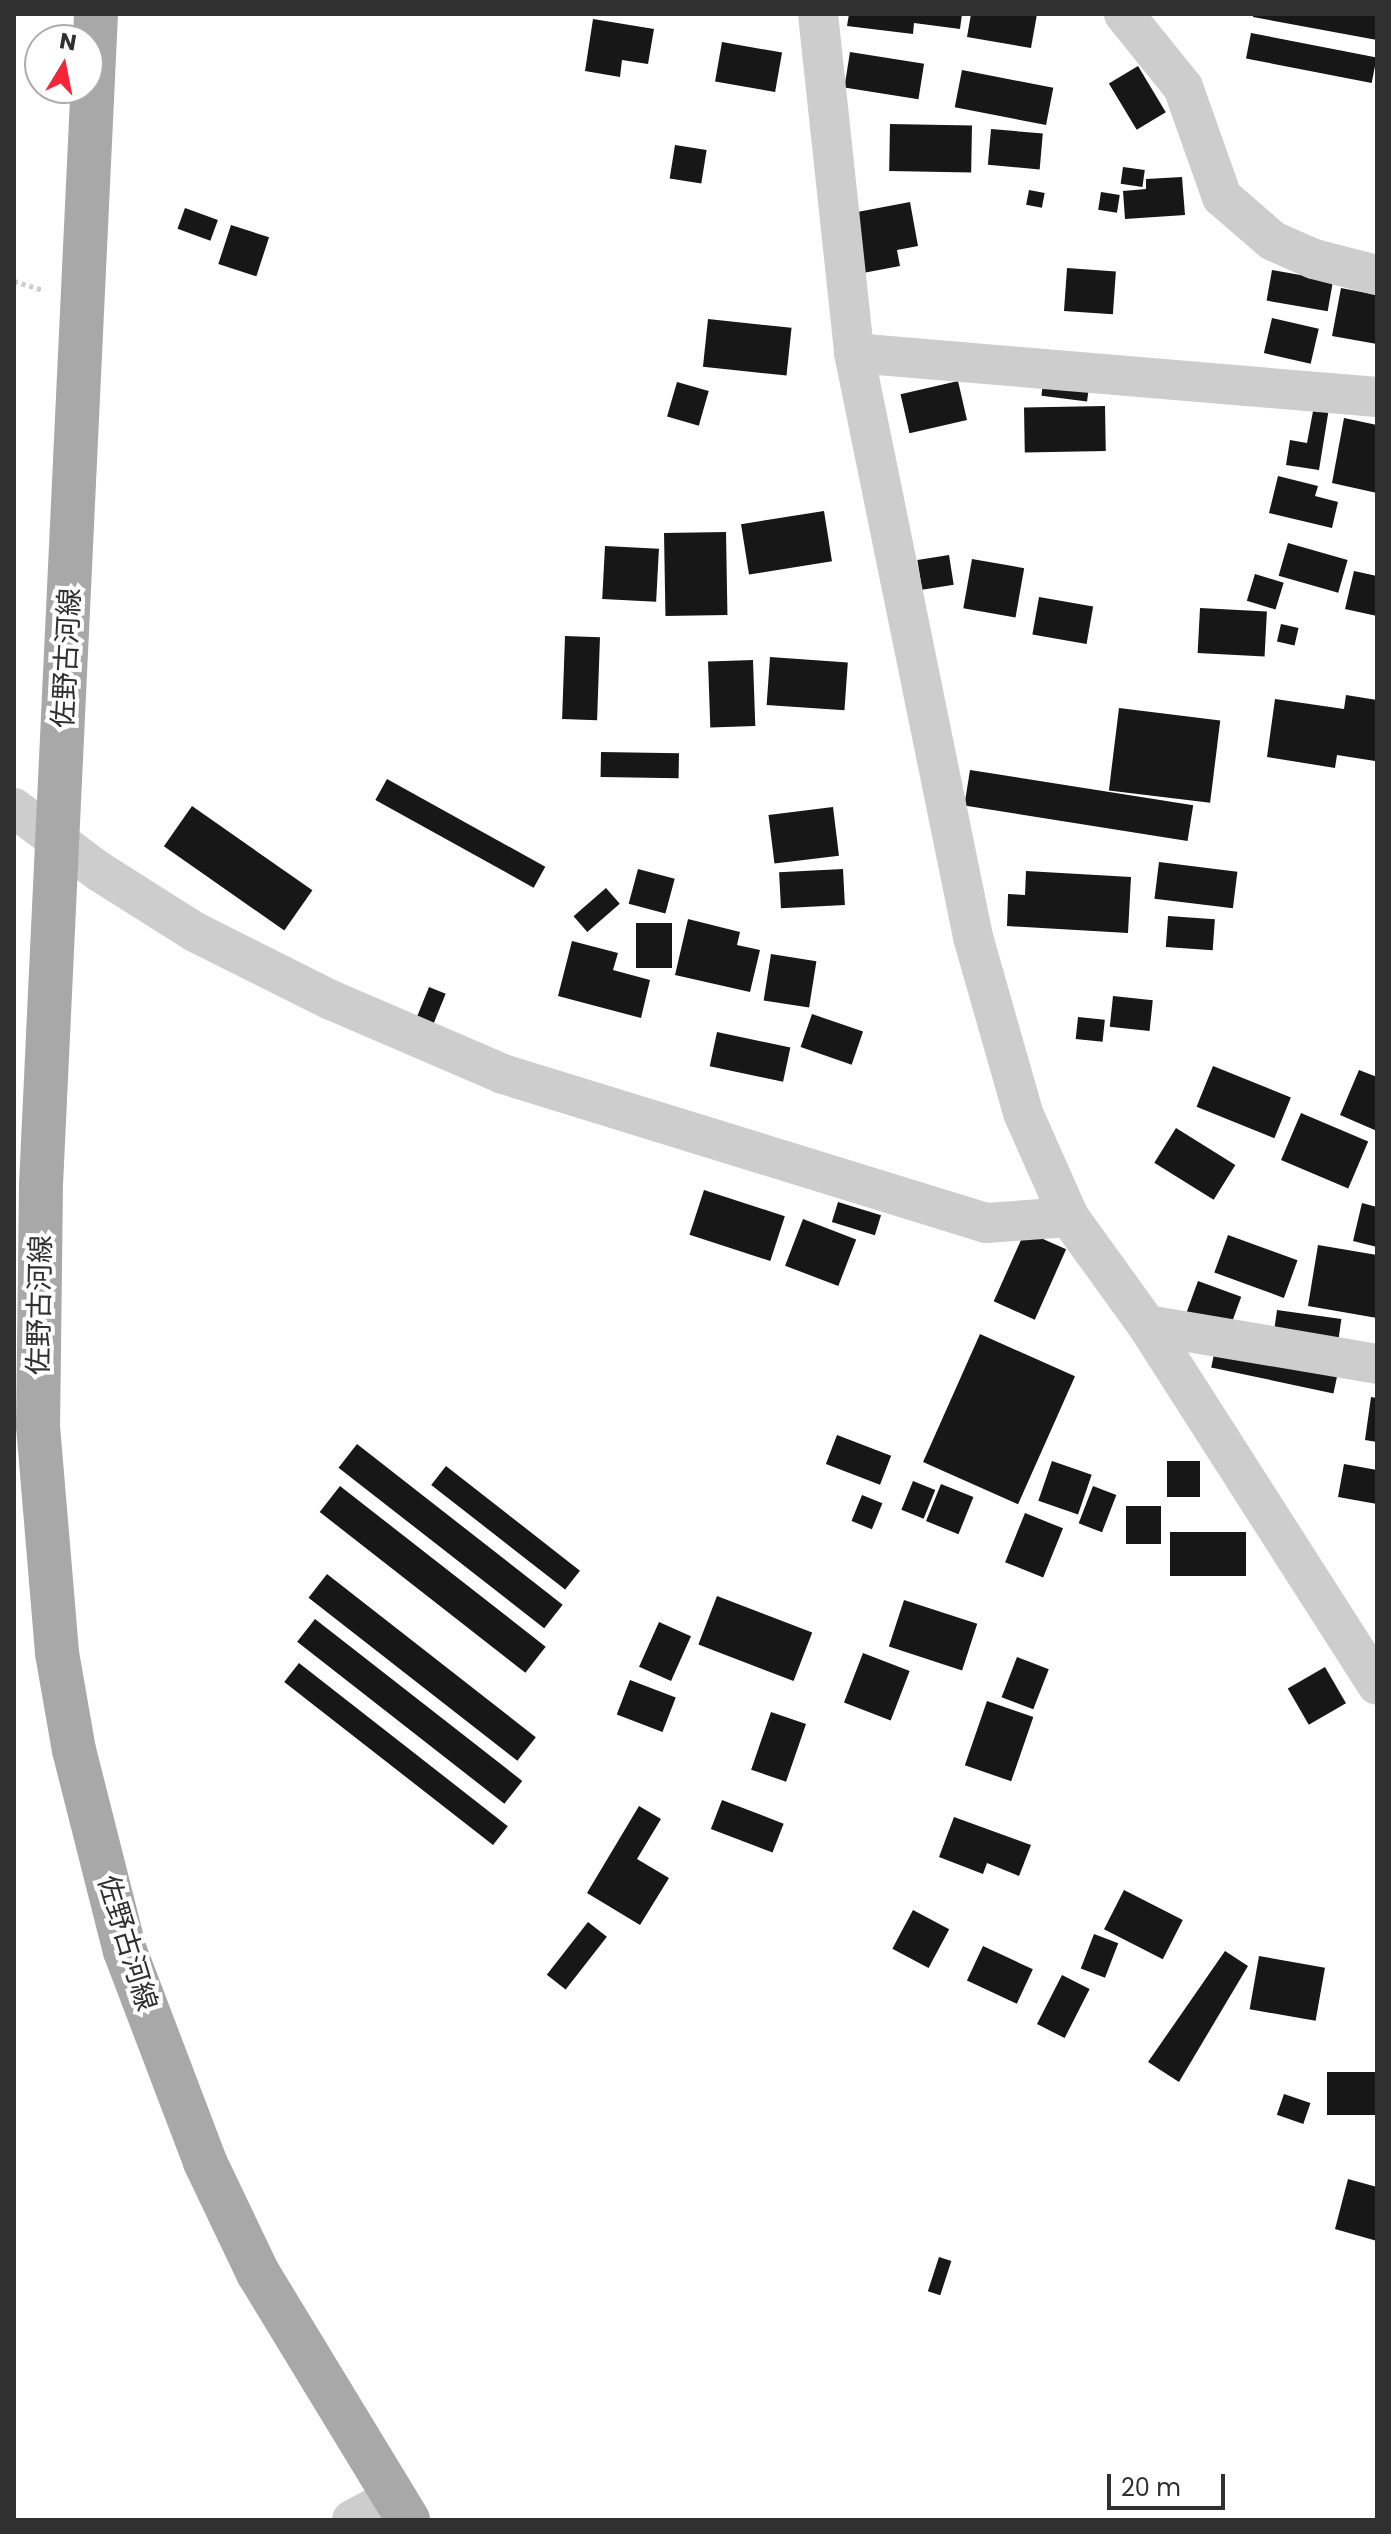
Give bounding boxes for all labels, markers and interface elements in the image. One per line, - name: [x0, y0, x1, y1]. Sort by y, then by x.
- north arrow: [24, 24, 104, 104]
- text: N: [57, 25, 79, 59]
- street label: 佐野古河線: [47, 587, 87, 729]
- street label: 佐野古河線: [22, 1235, 58, 1375]
- street label: 佐野古河線: [90, 1871, 164, 2015]
- scale bar: [1111, 2458, 1229, 2508]
- text: 20 m: [1121, 2471, 1181, 2504]

